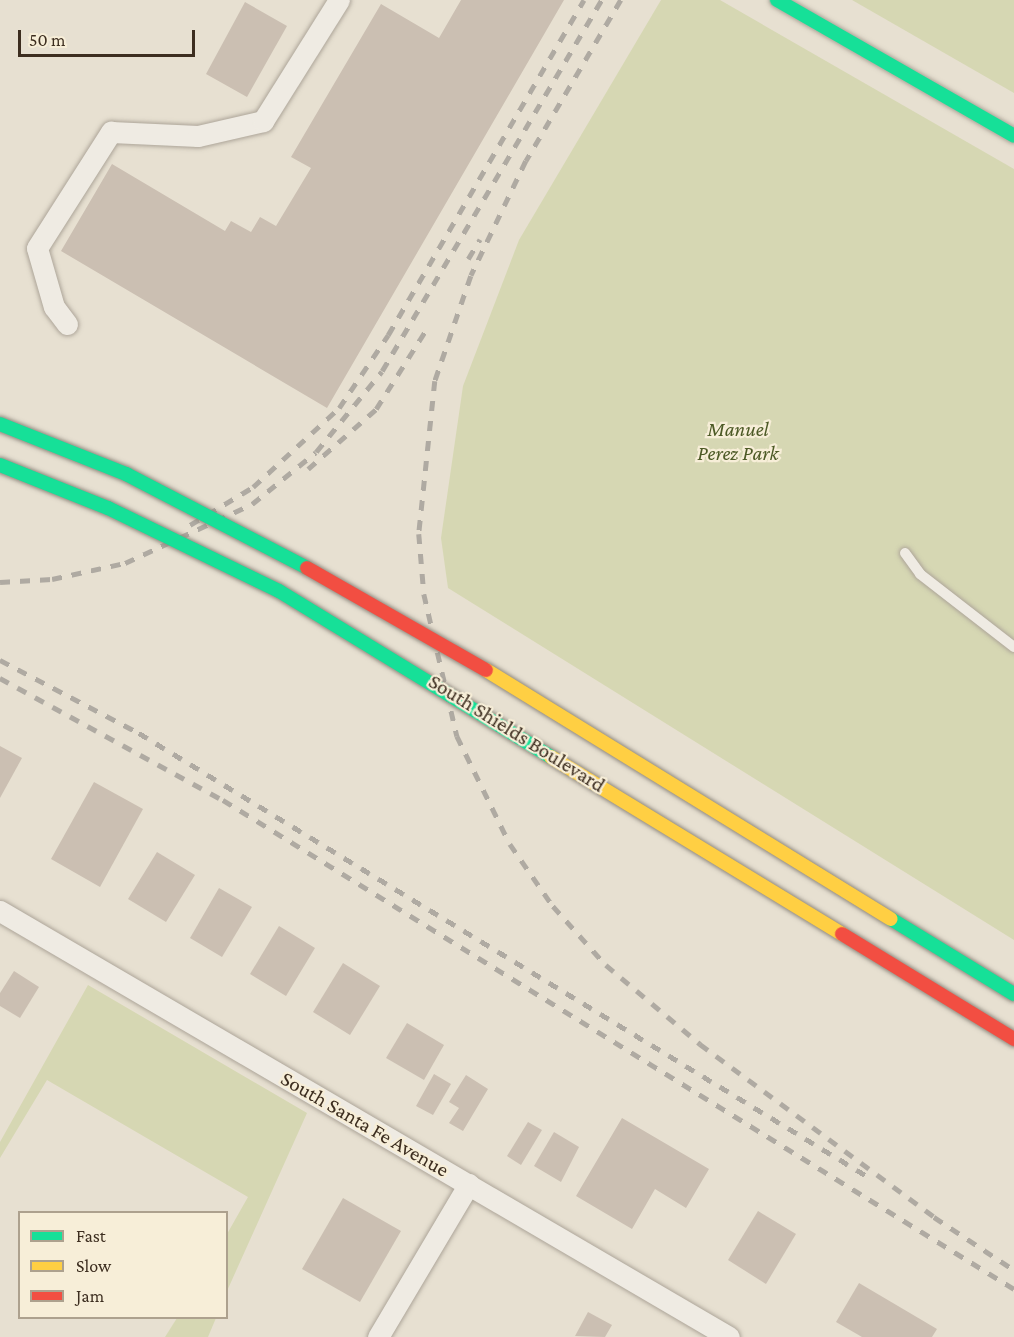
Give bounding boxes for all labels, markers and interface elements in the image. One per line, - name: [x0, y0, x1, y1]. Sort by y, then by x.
- scale bar: [21, 18, 198, 56]
- text: 50 m: [29, 30, 66, 50]
- park label: Manuel Perez Park: [697, 416, 779, 466]
- street label: South Shields Boulevard: [424, 668, 610, 798]
- street label: South Santa Fe Avenue: [277, 1066, 453, 1182]
- legend: [18, 1211, 228, 1319]
- text: Fast: [76, 1226, 106, 1246]
- text: Slow: [76, 1256, 111, 1276]
- text: Jam: [76, 1286, 104, 1306]

